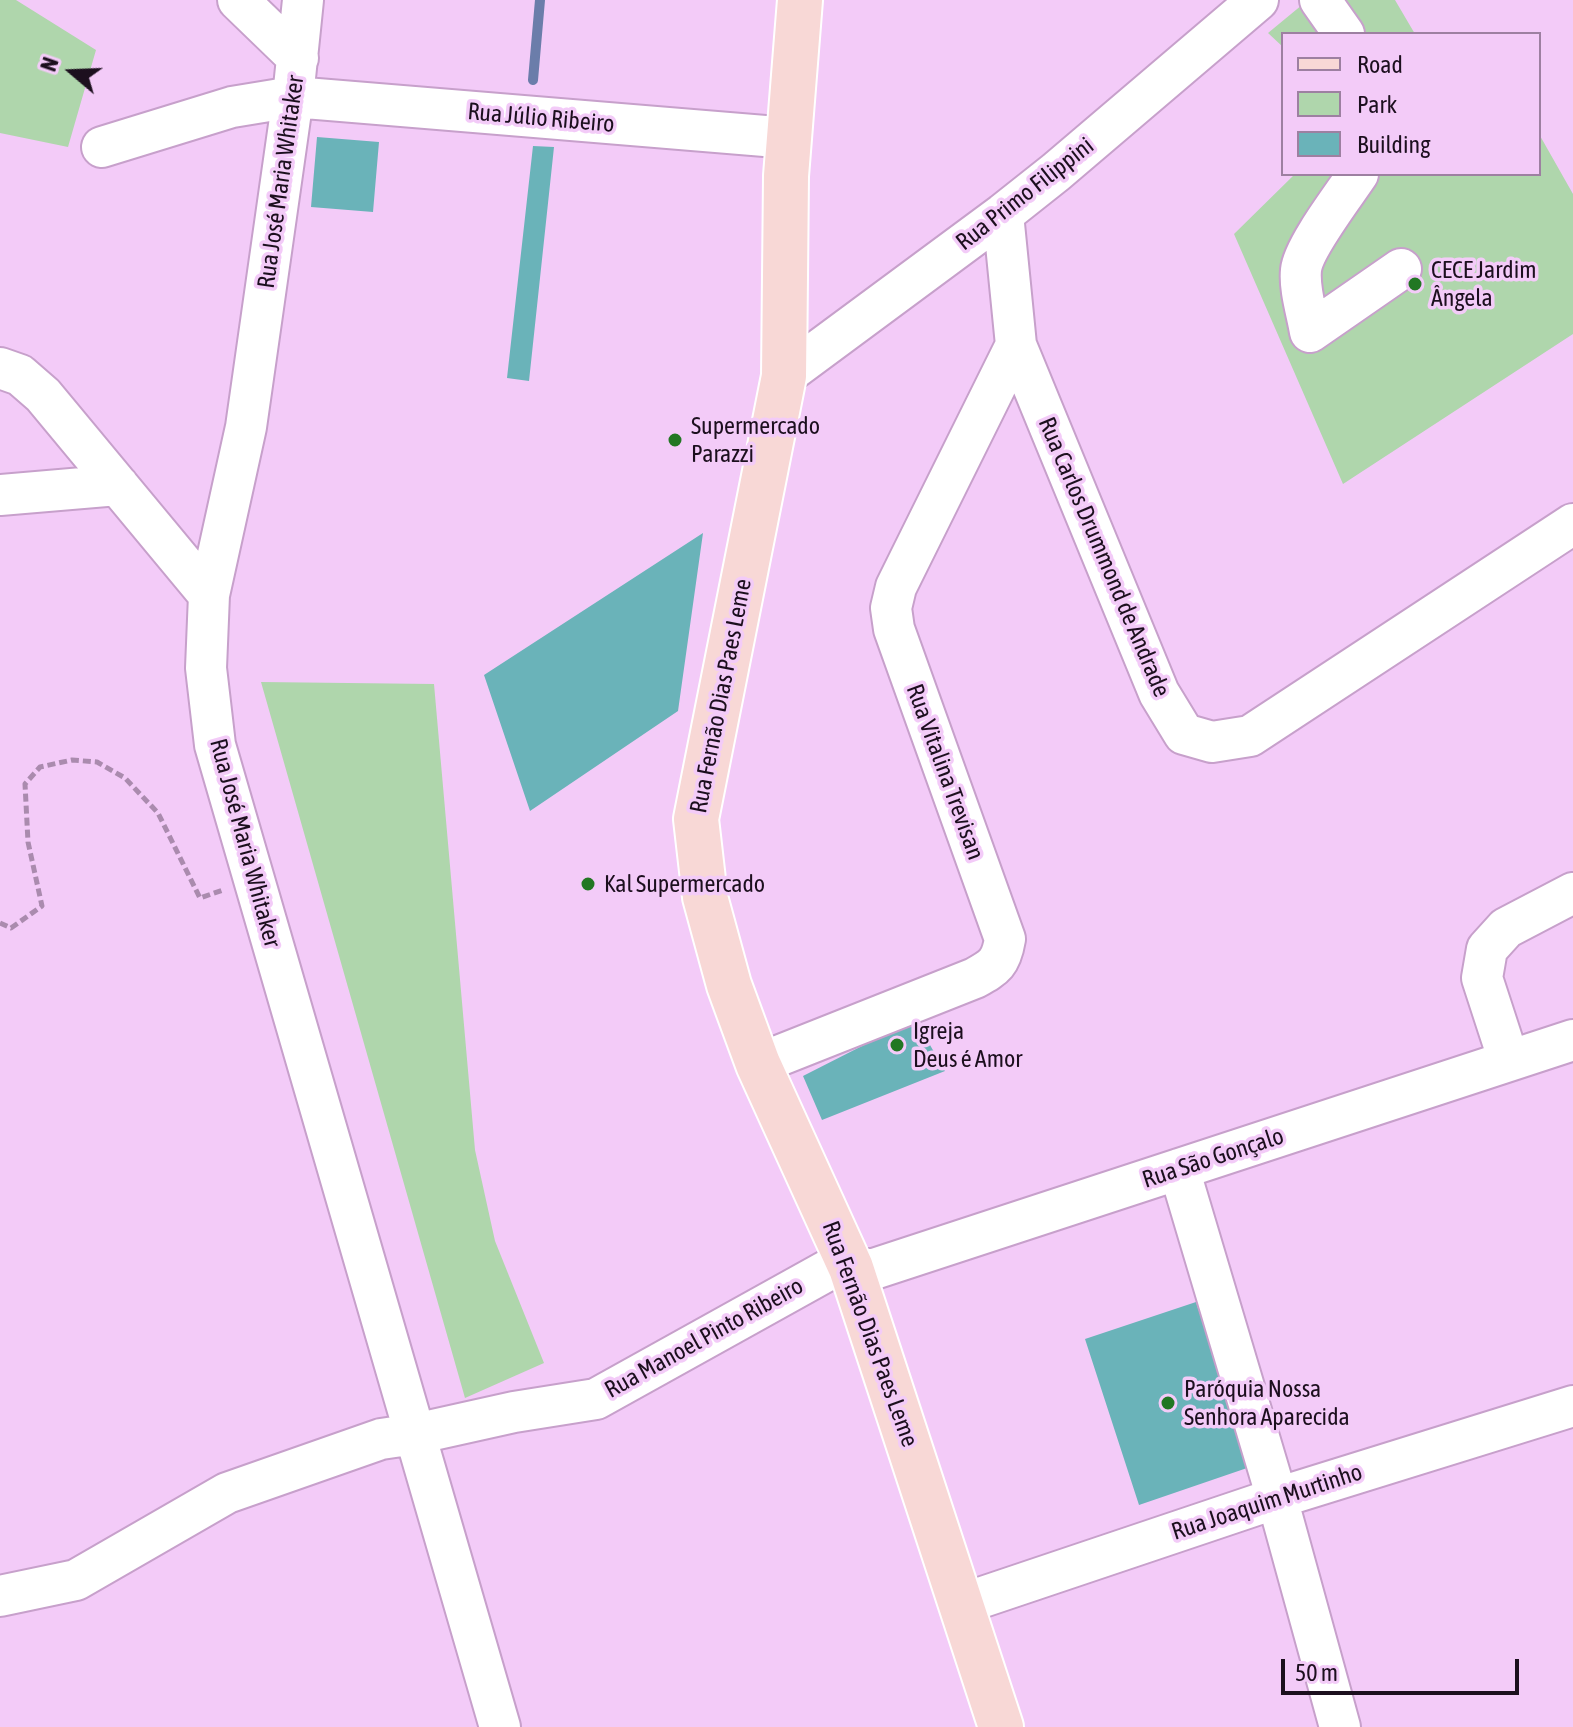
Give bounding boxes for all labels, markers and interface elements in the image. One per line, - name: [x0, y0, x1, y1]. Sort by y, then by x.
- north arrow: [32, 32, 112, 112]
- legend: [1281, 32, 1541, 176]
- text: Road: [1357, 51, 1403, 78]
- text: N: [35, 54, 64, 75]
- street label: Rua José Maria Whitaker: [252, 74, 310, 290]
- text: Park: [1357, 91, 1397, 118]
- street label: Rua Júlio Ribeiro: [466, 97, 616, 139]
- street label: Rua Primo Filippini: [950, 131, 1100, 257]
- text: Building: [1357, 131, 1430, 158]
- place label: CECE Jardim Ângela: [1431, 256, 1536, 312]
- marker: CECE Jardim Ângela: [1406, 275, 1424, 293]
- place label: Supermercado Parazzi: [691, 412, 820, 468]
- street label: Rua Carlos Drummond de Andrade: [1032, 413, 1176, 701]
- marker: Supermercado Parazzi: [666, 431, 684, 449]
- street label: Rua Fernão Dias Paes Leme: [684, 576, 758, 816]
- street label: Rua Vitalina Trevisan: [900, 680, 990, 864]
- street label: Rua José Maria Whitaker: [203, 736, 287, 950]
- place label: Kal Supermercado: [604, 870, 765, 898]
- marker: Kal Supermercado: [579, 875, 597, 893]
- place label: Igreja Deus é Amor: [913, 1017, 1022, 1073]
- marker: Igreja Deus é Amor: [888, 1036, 906, 1054]
- street label: Rua São Gonçalo: [1139, 1122, 1287, 1194]
- street label: Rua Fernão Dias Paes Leme: [816, 1217, 924, 1451]
- street label: Rua Manoel Pinto Ribeiro: [600, 1272, 808, 1404]
- place label: Paróquia Nossa Senhora Aparecida: [1184, 1375, 1350, 1431]
- marker: Paróquia Nossa Senhora Aparecida: [1159, 1394, 1177, 1412]
- street label: Rua Joaquim Murtinho: [1168, 1458, 1366, 1546]
- scale bar: [1285, 1643, 1523, 1693]
- text: 50 m: [1295, 1659, 1338, 1686]

